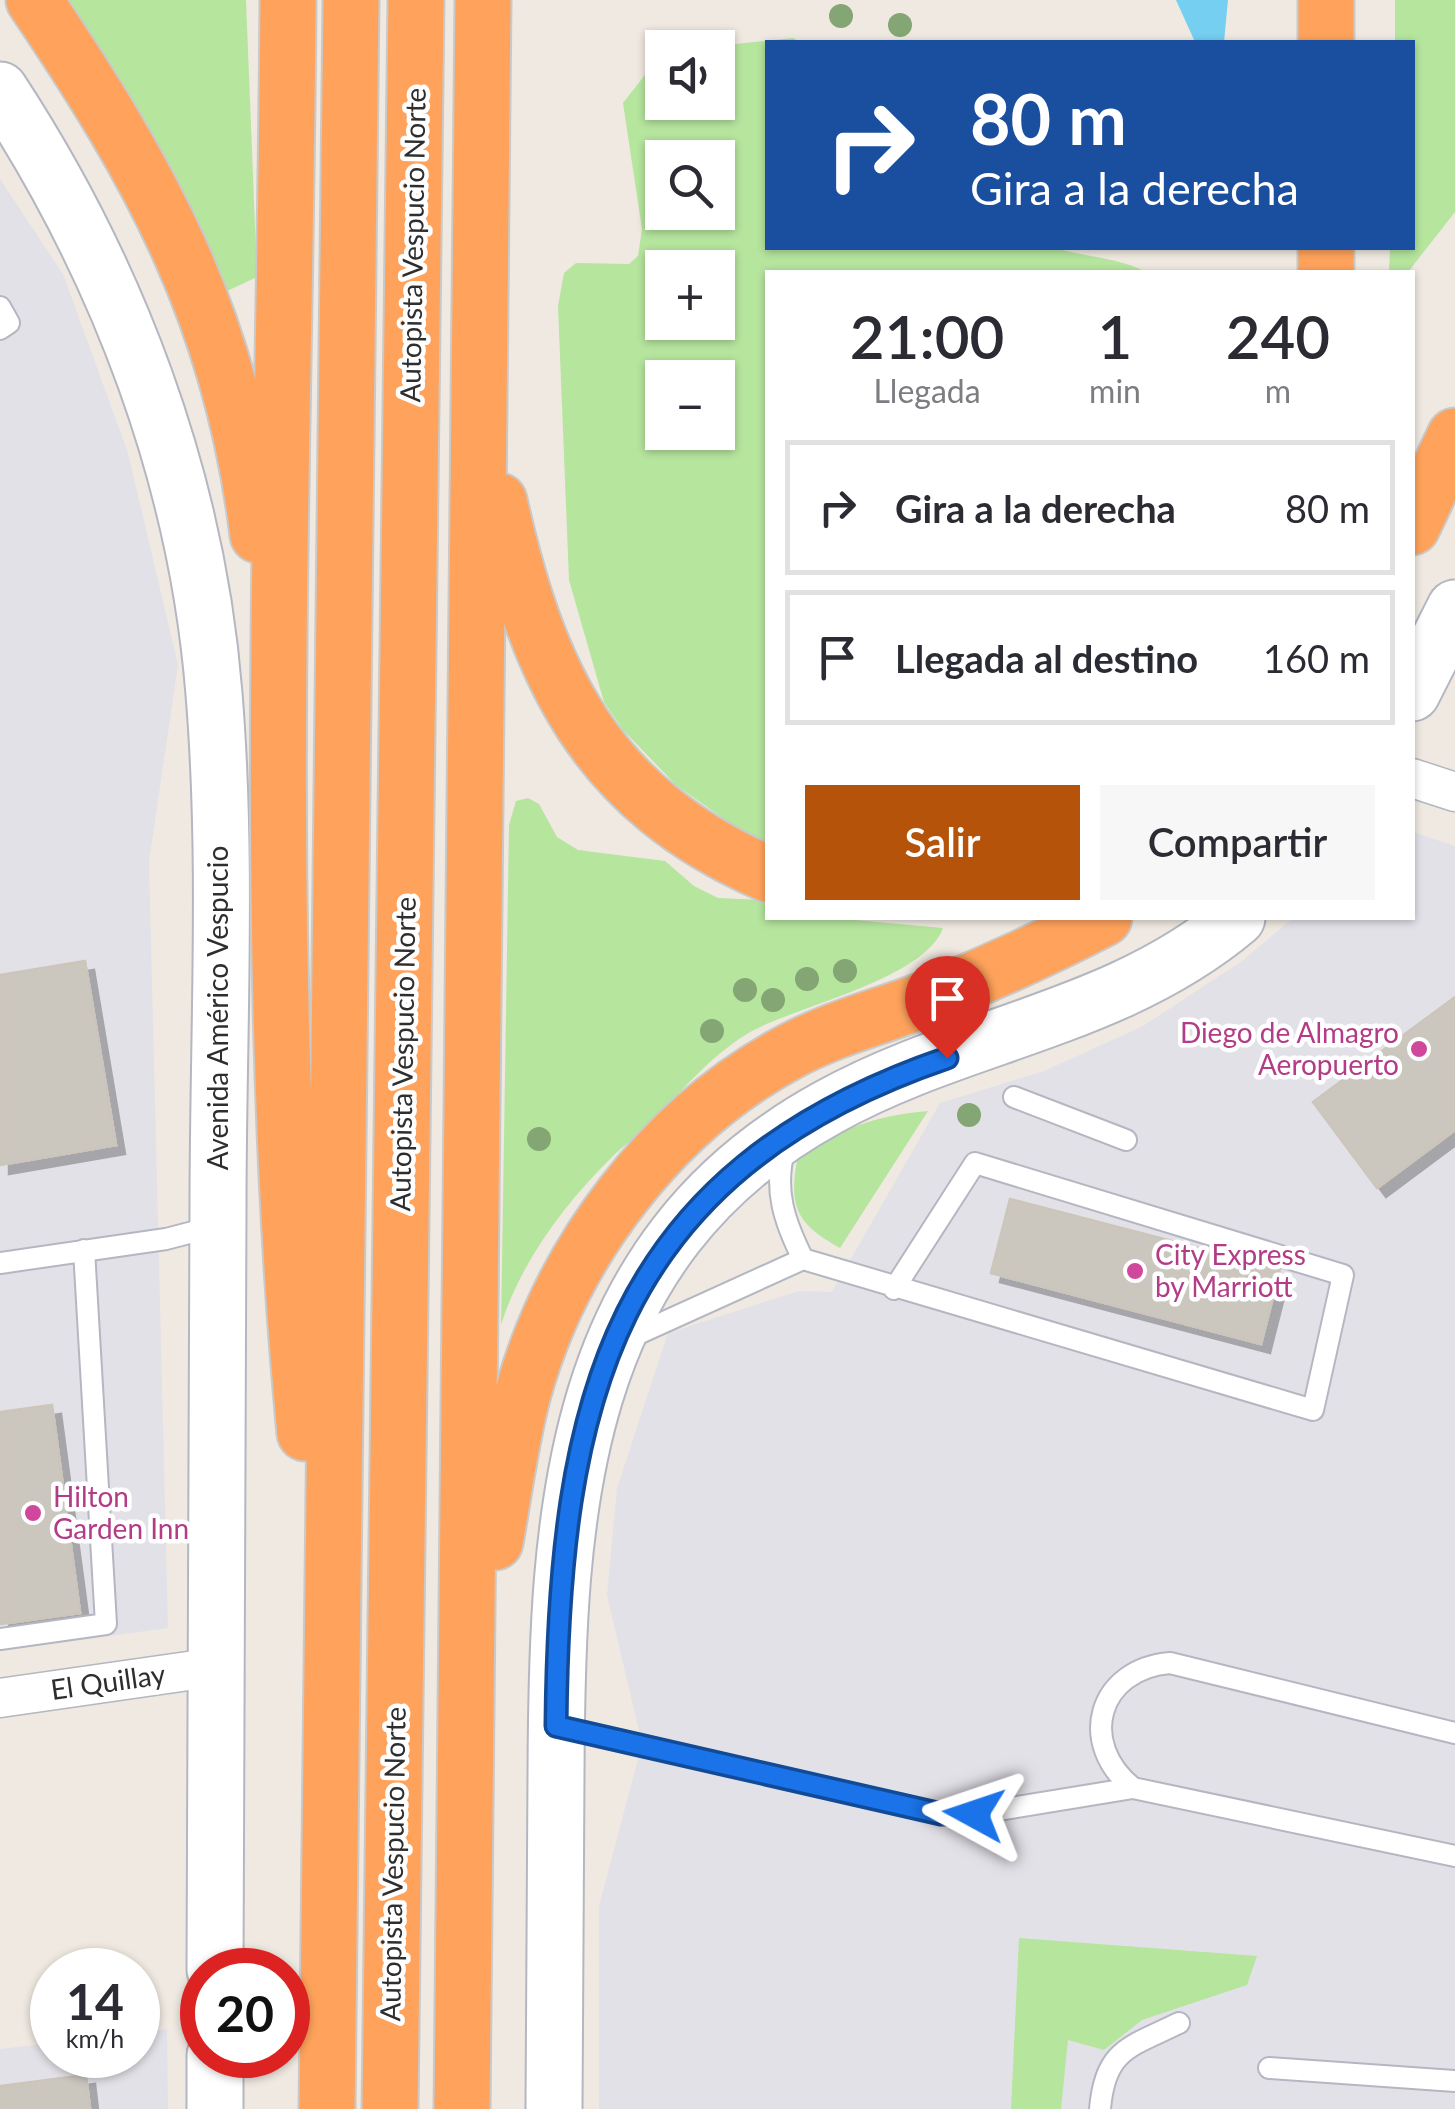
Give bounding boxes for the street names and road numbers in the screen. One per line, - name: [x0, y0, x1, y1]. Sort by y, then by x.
- street label: Autopista Vespucio Norte: [392, 87, 432, 403]
- street label: Avenida Américo Vespucio: [200, 846, 234, 1170]
- street label: Autopista Vespucio Norte: [382, 896, 422, 1212]
- street label: El Quillay: [48, 1656, 168, 1706]
- street label: Autopista Vespucio Norte: [372, 1706, 412, 2022]

